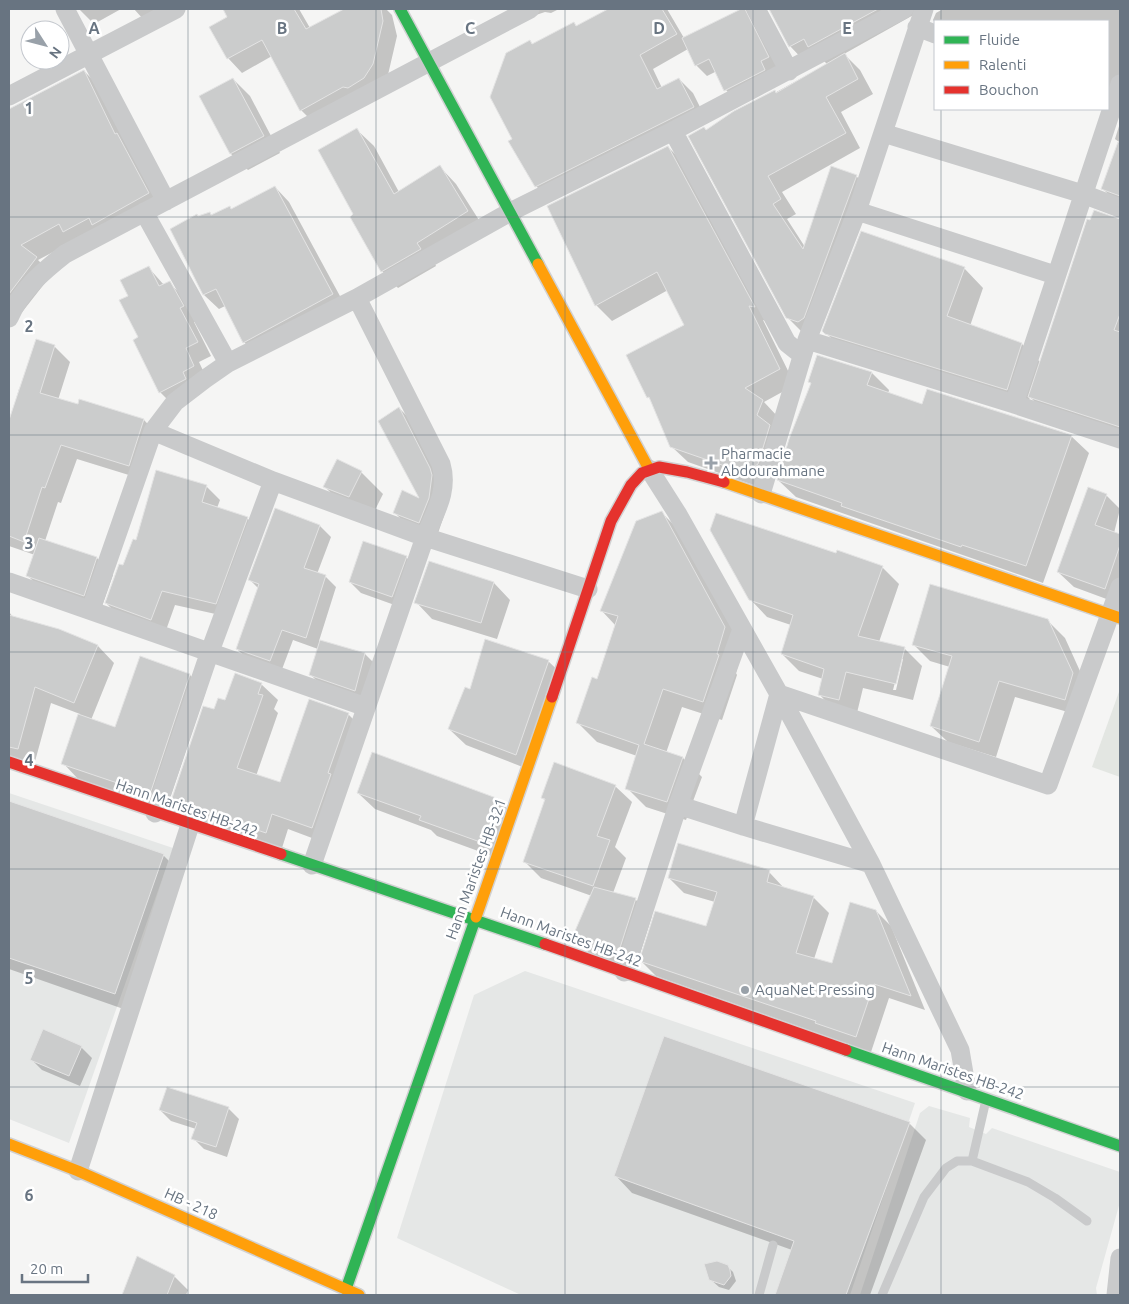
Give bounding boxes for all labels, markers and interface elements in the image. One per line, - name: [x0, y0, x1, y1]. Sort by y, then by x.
- text: A: [88, 19, 100, 37]
- text: B: [277, 19, 287, 37]
- text: C: [465, 19, 475, 37]
- text: D: [653, 19, 665, 37]
- text: E: [842, 19, 852, 37]
- north arrow: [20, 20, 70, 70]
- legend: [934, 20, 1109, 110]
- text: Fluide: [979, 31, 1020, 48]
- text: N: [46, 44, 65, 62]
- text: Ralenti: [979, 56, 1026, 73]
- text: Bouchon: [979, 81, 1039, 98]
- text: 1: [24, 99, 34, 117]
- text: 2: [24, 317, 34, 335]
- place label: Pharmacie Abdourahmane: [721, 445, 825, 479]
- marker: Pharmacie Abdourahmane: [705, 457, 717, 469]
- text: 3: [24, 534, 34, 552]
- text: 4: [24, 751, 34, 769]
- street label: Hann Maristes HB-242: [114, 775, 260, 840]
- street label: Hann Maristes HB-321: [442, 796, 509, 942]
- street label: Hann Maristes HB-242: [498, 903, 644, 970]
- text: 5: [24, 969, 34, 987]
- place label: AquaNet Pressing: [755, 981, 875, 998]
- marker: AquaNet Pressing: [739, 984, 751, 996]
- street label: Hann Maristes HB-242: [880, 1038, 1026, 1103]
- street label: HB - 218: [162, 1184, 221, 1223]
- text: 6: [24, 1186, 34, 1204]
- scale bar: [22, 1252, 89, 1284]
- text: 20 m: [30, 1260, 63, 1277]

